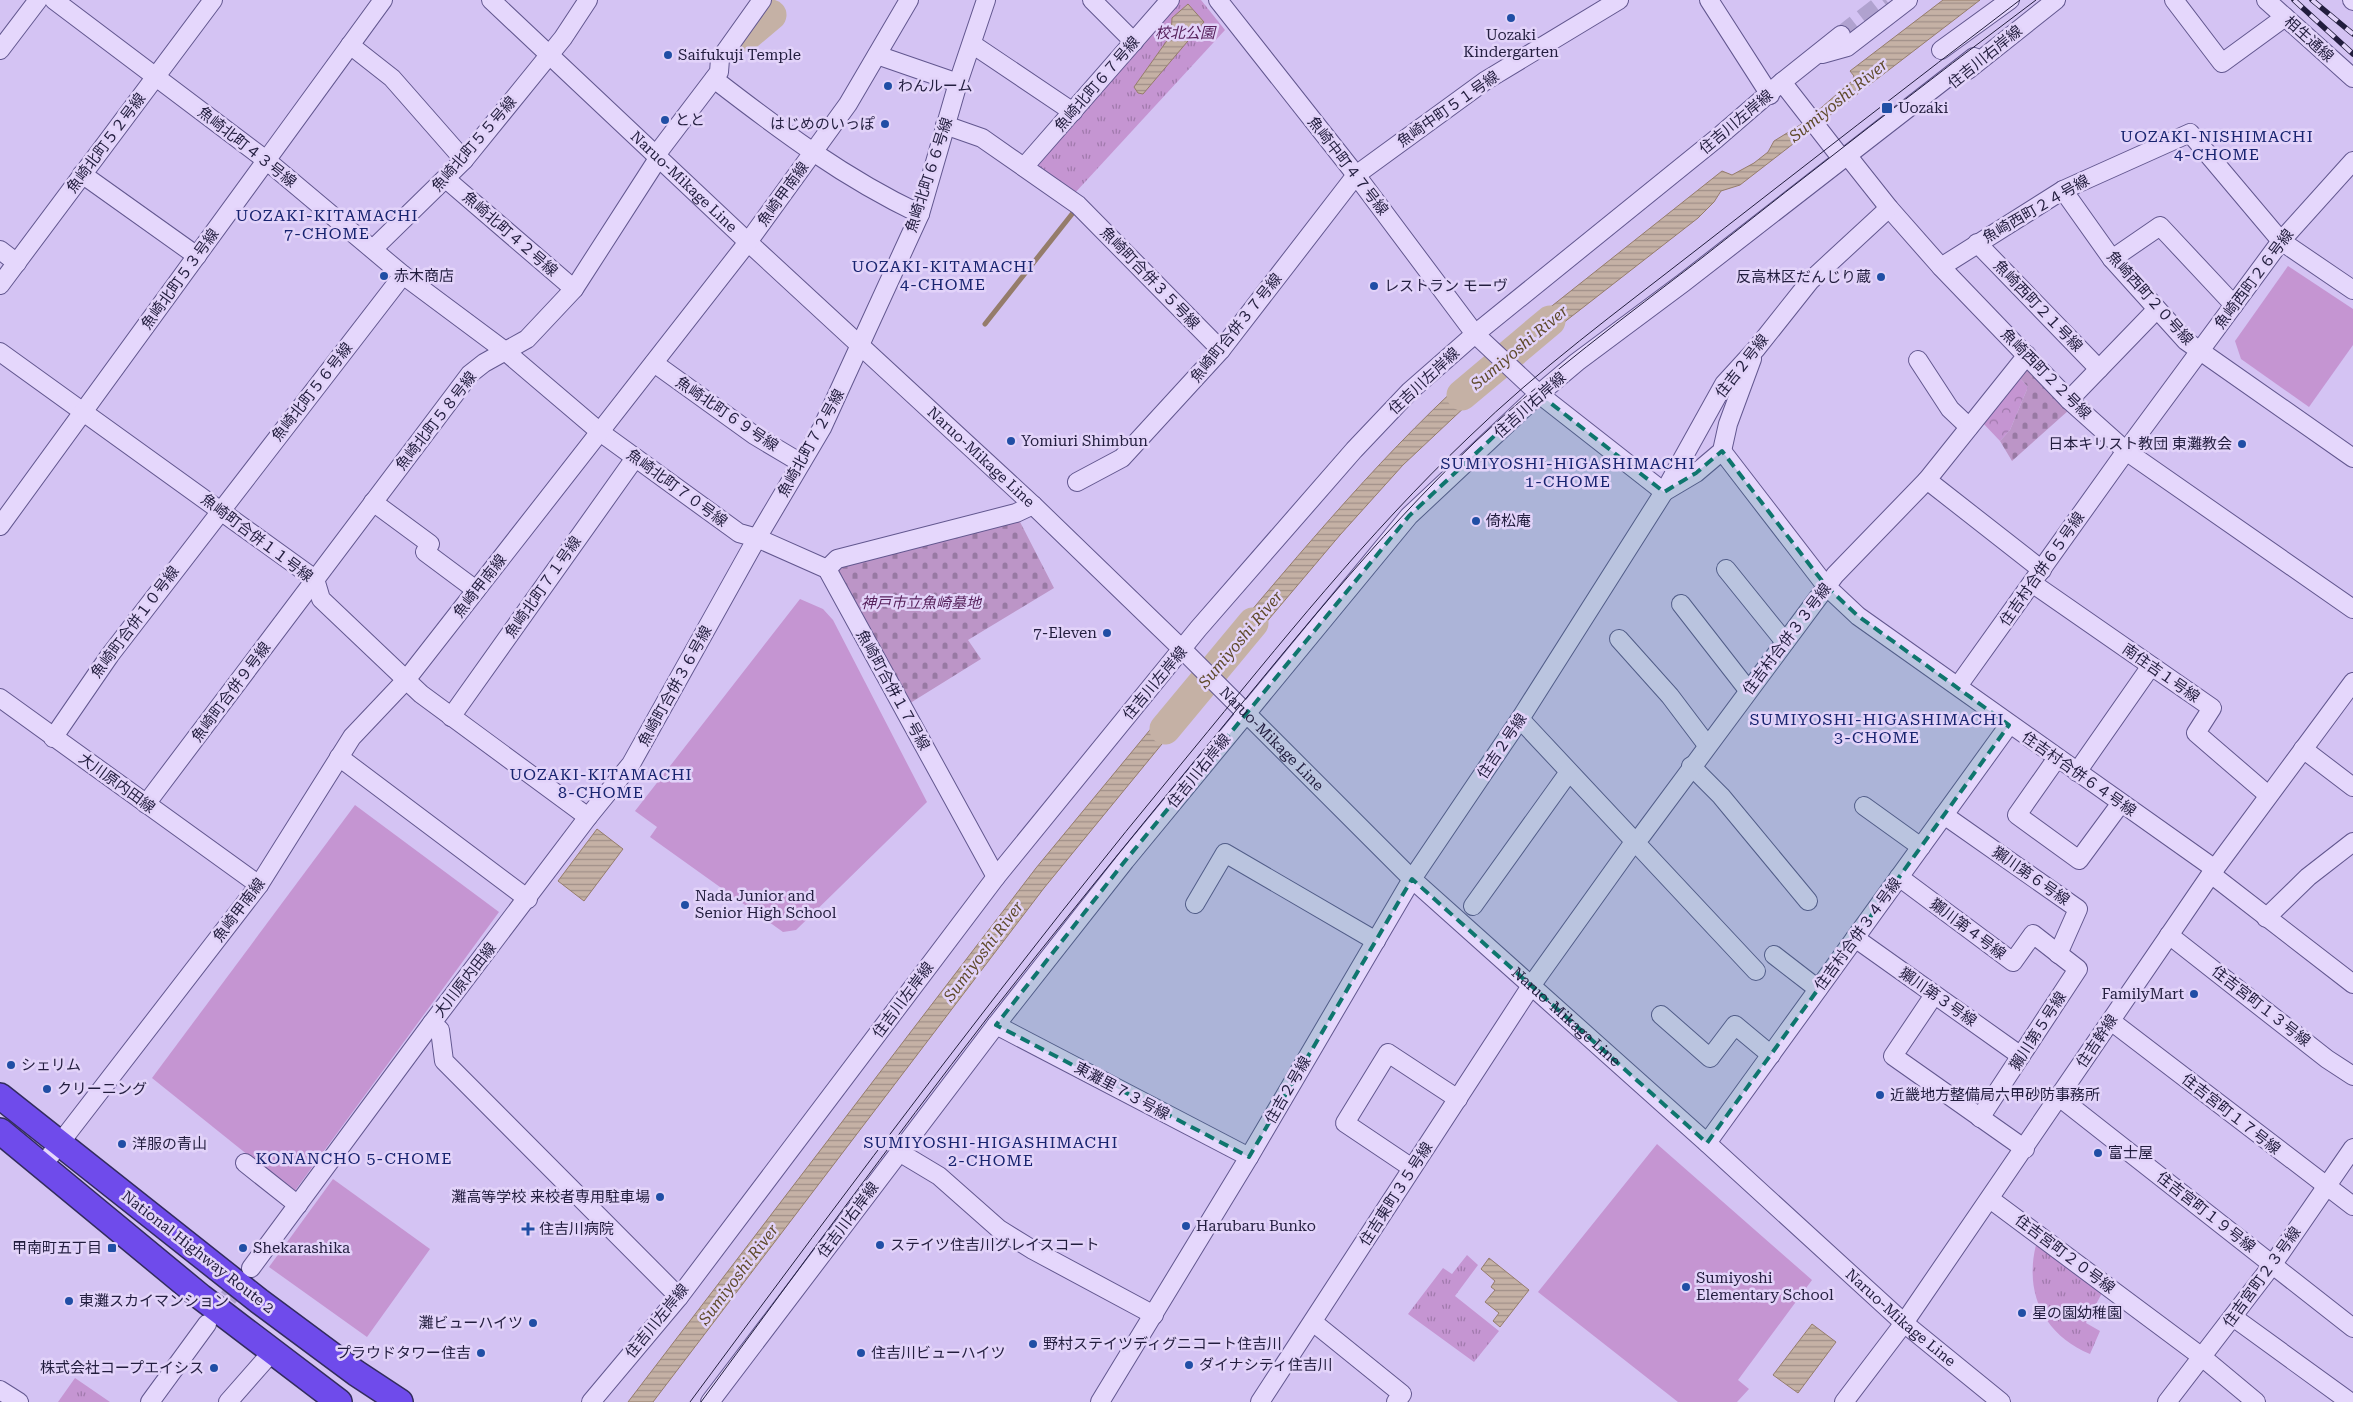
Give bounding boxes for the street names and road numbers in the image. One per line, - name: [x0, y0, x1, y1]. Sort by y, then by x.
- street label: 相生通線: [2281, 12, 2337, 66]
- street label: 住吉川右岸線: [1944, 22, 2026, 92]
- street label: 魚崎北町６７号線: [1051, 33, 1143, 135]
- street label: 魚崎中町５１号線: [1394, 67, 1502, 151]
- street label: 住吉川左岸線: [1696, 86, 1776, 158]
- street label: 魚崎北町５２号線: [63, 90, 149, 196]
- street label: 魚崎北町５５号線: [428, 93, 520, 195]
- street label: 魚崎北町４３号線: [194, 103, 300, 191]
- street label: 魚崎中町４７号線: [1304, 113, 1392, 219]
- street label: 魚崎北町６６号線: [902, 115, 956, 235]
- street label: Naruo-Mikage Line: [627, 127, 741, 236]
- street label: 魚崎甲南線: [754, 158, 812, 230]
- street label: 魚崎西町２４号線: [1980, 171, 2092, 247]
- street label: 魚崎北町４２号線: [459, 188, 561, 280]
- street label: 魚崎町合併３５号線: [1097, 223, 1203, 333]
- street label: 魚崎北町５３号線: [137, 225, 223, 333]
- street label: 魚崎西町２６号線: [2211, 226, 2297, 332]
- street label: 魚崎西町２０号線: [2103, 247, 2197, 349]
- street label: 魚崎西町２１号線: [1990, 257, 2086, 355]
- street label: 魚崎町合併３７号線: [1187, 270, 1285, 386]
- street label: 魚崎西町２２号線: [1997, 325, 2095, 423]
- street label: 住吉２号線: [1712, 331, 1772, 401]
- street label: 魚崎北町５６号線: [268, 339, 356, 445]
- street label: 住吉川左岸線: [1385, 344, 1463, 418]
- street label: 魚崎北町５８号線: [392, 368, 480, 474]
- street label: 住吉川右岸線: [1491, 368, 1569, 442]
- street label: 魚崎北町６９号線: [672, 373, 782, 455]
- street label: 魚崎北町７２号線: [774, 386, 848, 500]
- street label: Naruo-Mikage Line: [923, 403, 1038, 511]
- street label: 魚崎北町７０号線: [623, 445, 731, 531]
- street label: 魚崎町合併１１号線: [198, 490, 316, 586]
- street label: 住吉村合併６５号線: [1996, 509, 2088, 629]
- street label: 魚崎北町７１号線: [501, 533, 585, 641]
- street label: 魚崎甲南線: [450, 551, 510, 621]
- street label: 魚崎町合併１０号線: [87, 563, 183, 681]
- street label: 住吉村合併３３号線: [1739, 580, 1835, 698]
- street label: 魚崎町合併３６号線: [634, 623, 716, 749]
- street label: 魚崎町合併１７号線: [852, 627, 934, 753]
- street label: 魚崎町合併９号線: [188, 639, 274, 745]
- street label: 南住吉１号線: [2119, 640, 2203, 706]
- street label: 住吉川左岸線: [1119, 643, 1191, 723]
- street label: Naruo-Mikage Line: [1216, 683, 1328, 795]
- street label: 住吉２号線: [1474, 710, 1530, 782]
- street label: 住吉村合併６４号線: [2019, 728, 2139, 820]
- street label: 住吉川右岸線: [1164, 730, 1234, 812]
- street label: 大川原内田線: [75, 749, 159, 817]
- street label: 獺川第６号線: [1989, 843, 2073, 909]
- street label: 住吉村合併３４号線: [1811, 874, 1905, 994]
- street label: 魚崎甲南線: [209, 875, 269, 945]
- street label: 獺川第４号線: [1927, 895, 2009, 963]
- street label: 大川原内田線: [430, 939, 500, 1021]
- street label: 住吉川左岸線: [869, 959, 937, 1041]
- street label: 住吉宮町１３号線: [2208, 962, 2314, 1050]
- street label: Naruo-Mikage Line: [1508, 964, 1624, 1070]
- street label: 獺川第３号線: [1896, 964, 1980, 1030]
- street label: 獺川第５号線: [2006, 988, 2070, 1074]
- street label: 住吉幹線: [2073, 1011, 2121, 1071]
- street label: 住吉２号線: [1261, 1053, 1315, 1127]
- street label: 東灘里７３号線: [1071, 1058, 1173, 1124]
- street label: 住吉宮町１７号線: [2178, 1070, 2284, 1158]
- street label: 住吉東町３５号線: [1356, 1139, 1436, 1249]
- street label: 住吉宮町１９号線: [2153, 1168, 2259, 1256]
- street label: 住吉川右岸線: [814, 1179, 882, 1261]
- street label: National Highway Route 2: [118, 1187, 278, 1317]
- street label: 住吉宮町２０号線: [2012, 1211, 2118, 1297]
- street label: 住吉宮町２３号線: [2219, 1223, 2305, 1331]
- street label: Naruo-Mikage Line: [1842, 1265, 1959, 1370]
- street label: 住吉川左岸線: [622, 1280, 692, 1362]

